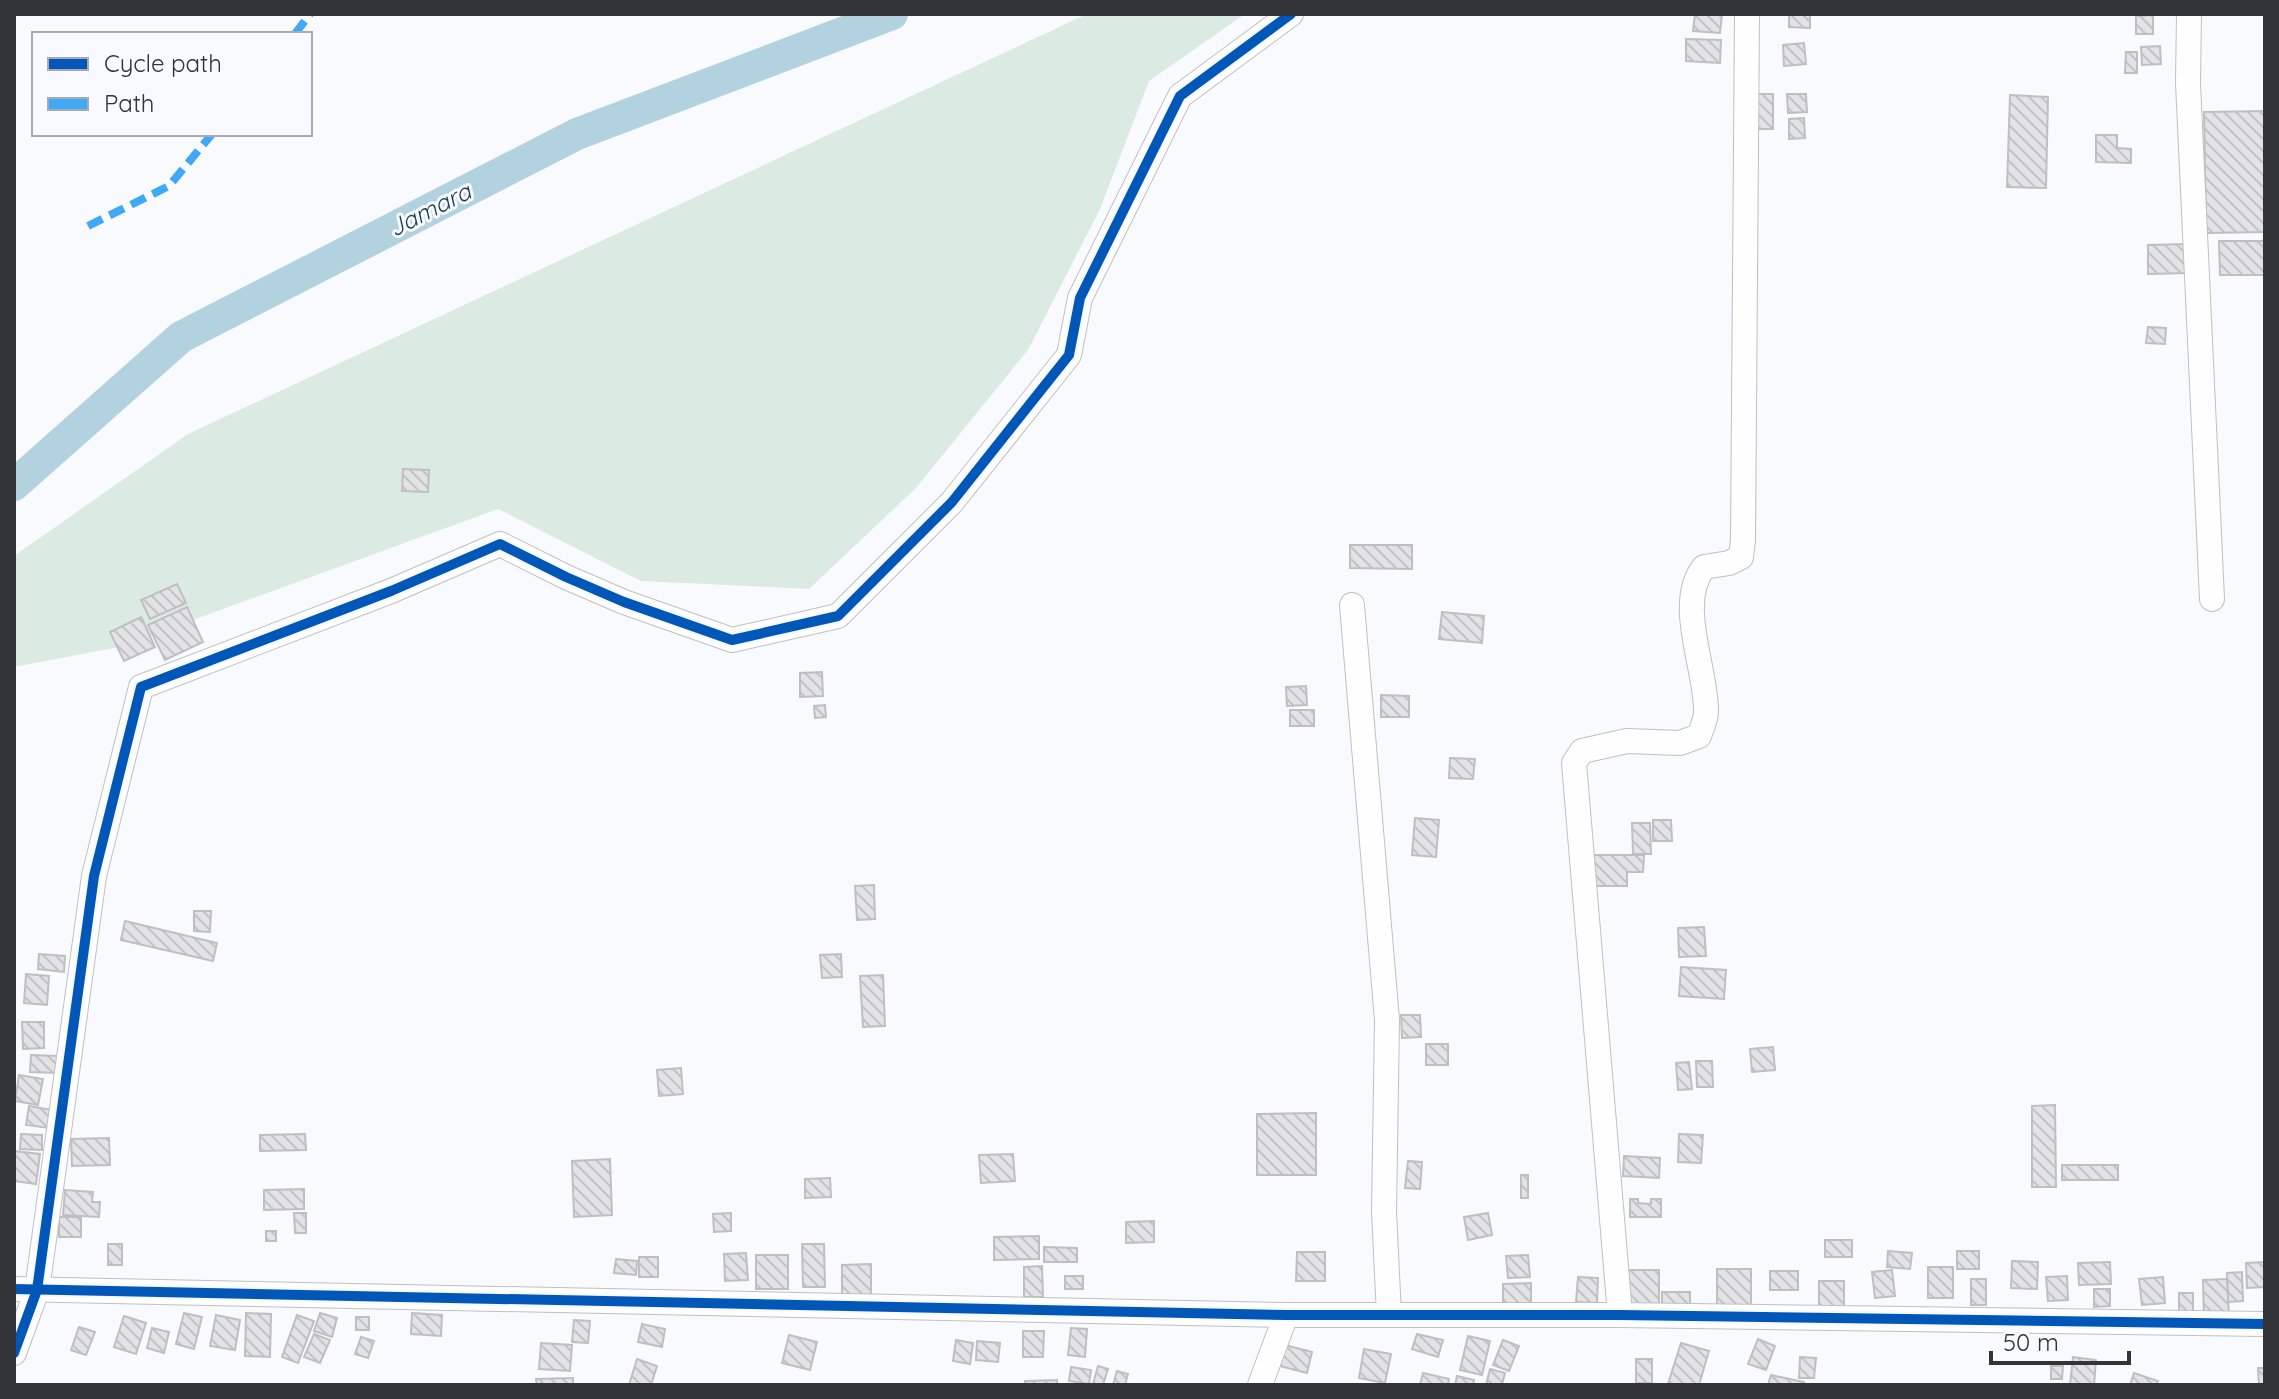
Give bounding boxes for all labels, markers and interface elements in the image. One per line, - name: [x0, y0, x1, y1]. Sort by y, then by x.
- legend: [32, 32, 312, 136]
- text: Cycle path: [104, 48, 222, 78]
- text: Path: [104, 88, 155, 118]
- water label: Jamara: [383, 175, 477, 242]
- scale bar: [1991, 1315, 2129, 1365]
- text: 50 m: [2003, 1327, 2059, 1357]

